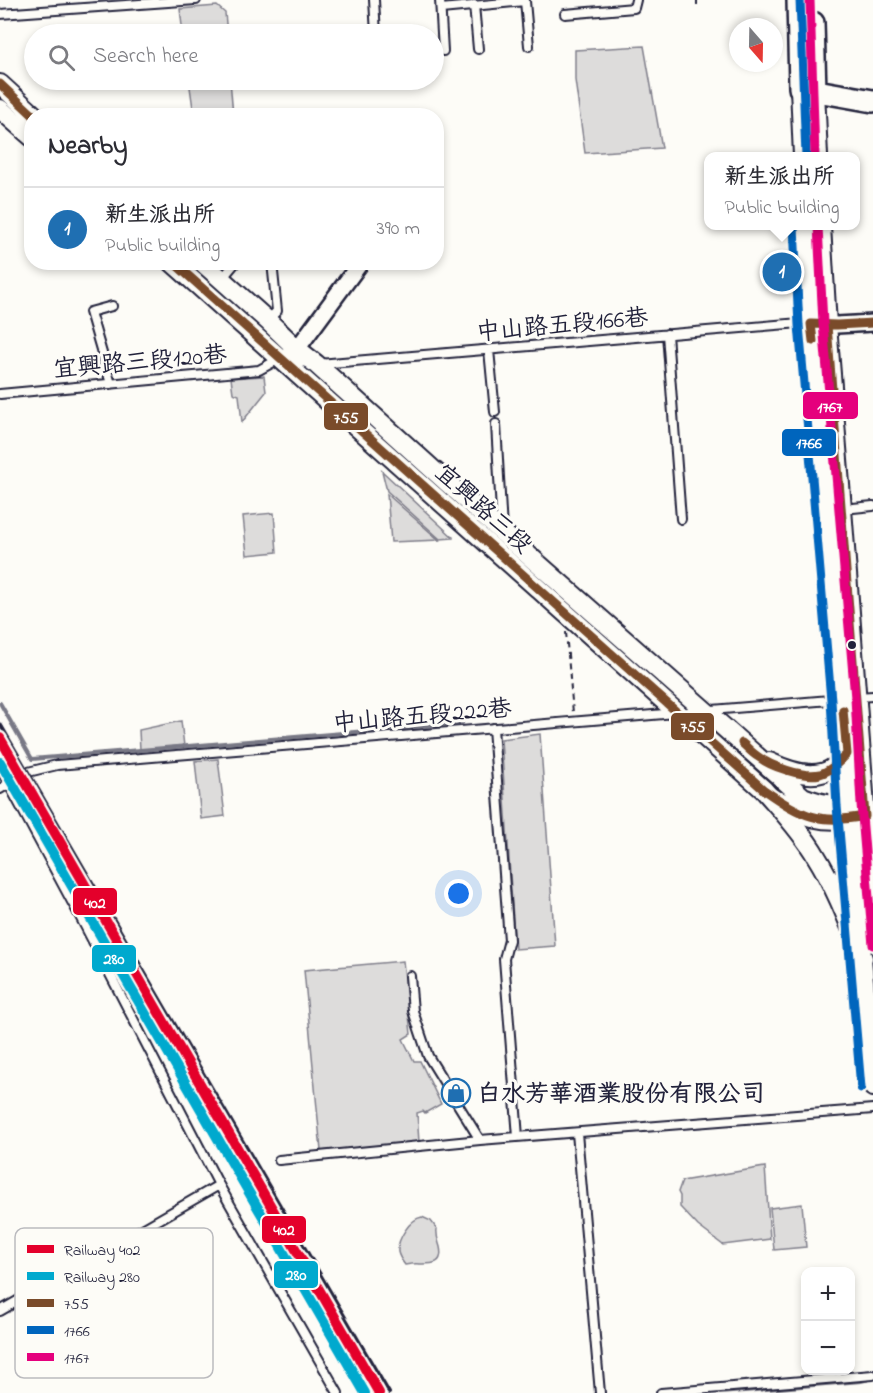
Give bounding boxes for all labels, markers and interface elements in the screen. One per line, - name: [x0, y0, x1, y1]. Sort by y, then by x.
- north arrow: [729, 18, 783, 72]
- search box: [24, 24, 444, 90]
- icon: search: [45, 41, 78, 74]
- text: Search here: [93, 41, 198, 73]
- text: Nearby: [48, 128, 127, 166]
- popup: [704, 152, 860, 230]
- text: 新生派出所: [724, 162, 834, 194]
- text: Public building: [724, 194, 840, 223]
- text: 新生派出所: [105, 200, 215, 232]
- text: 1: [64, 215, 71, 244]
- text: 390 m: [377, 215, 420, 244]
- text: Public building: [105, 232, 220, 261]
- pin: 1: [762, 250, 802, 294]
- street label: 中山路五段166巷: [475, 302, 650, 351]
- street label: 宜興路三段120巷: [52, 338, 228, 389]
- line badge: 1767: [802, 391, 859, 420]
- text: 1767: [817, 396, 843, 420]
- line badge: 755: [323, 402, 369, 431]
- text: 755: [334, 407, 359, 431]
- line badge: 1766: [781, 428, 837, 457]
- text: 1766: [796, 432, 823, 456]
- street label: 宜興路三段: [426, 457, 539, 563]
- unlabelled marker: [846, 639, 858, 651]
- street label: 中山路五段222巷: [331, 692, 513, 743]
- line badge: 755: [670, 712, 715, 741]
- text: 755: [681, 716, 706, 740]
- your location: [444, 879, 473, 908]
- line badge: 402: [72, 887, 118, 916]
- text: 402: [83, 892, 106, 916]
- line badge: 280: [91, 944, 137, 973]
- text: 280: [103, 948, 125, 972]
- shop icon: 白水芳華酒業股份有限公司: [440, 1077, 472, 1109]
- place label: 白水芳華酒業股份有限公司: [477, 1078, 765, 1113]
- line badge: 402: [261, 1215, 307, 1244]
- text: 402: [272, 1219, 295, 1243]
- legend: [15, 1228, 213, 1378]
- text: Railway 402: [64, 1239, 141, 1263]
- line badge: 280: [273, 1260, 319, 1289]
- text: 280: [285, 1264, 307, 1288]
- text: Railway 280: [64, 1266, 140, 1290]
- map controls: [801, 1267, 855, 1375]
- button: +: [801, 1267, 855, 1321]
- text: 755: [64, 1293, 89, 1317]
- text: 1766: [64, 1320, 90, 1344]
- button: −: [801, 1321, 855, 1375]
- text: 1767: [64, 1347, 90, 1371]

